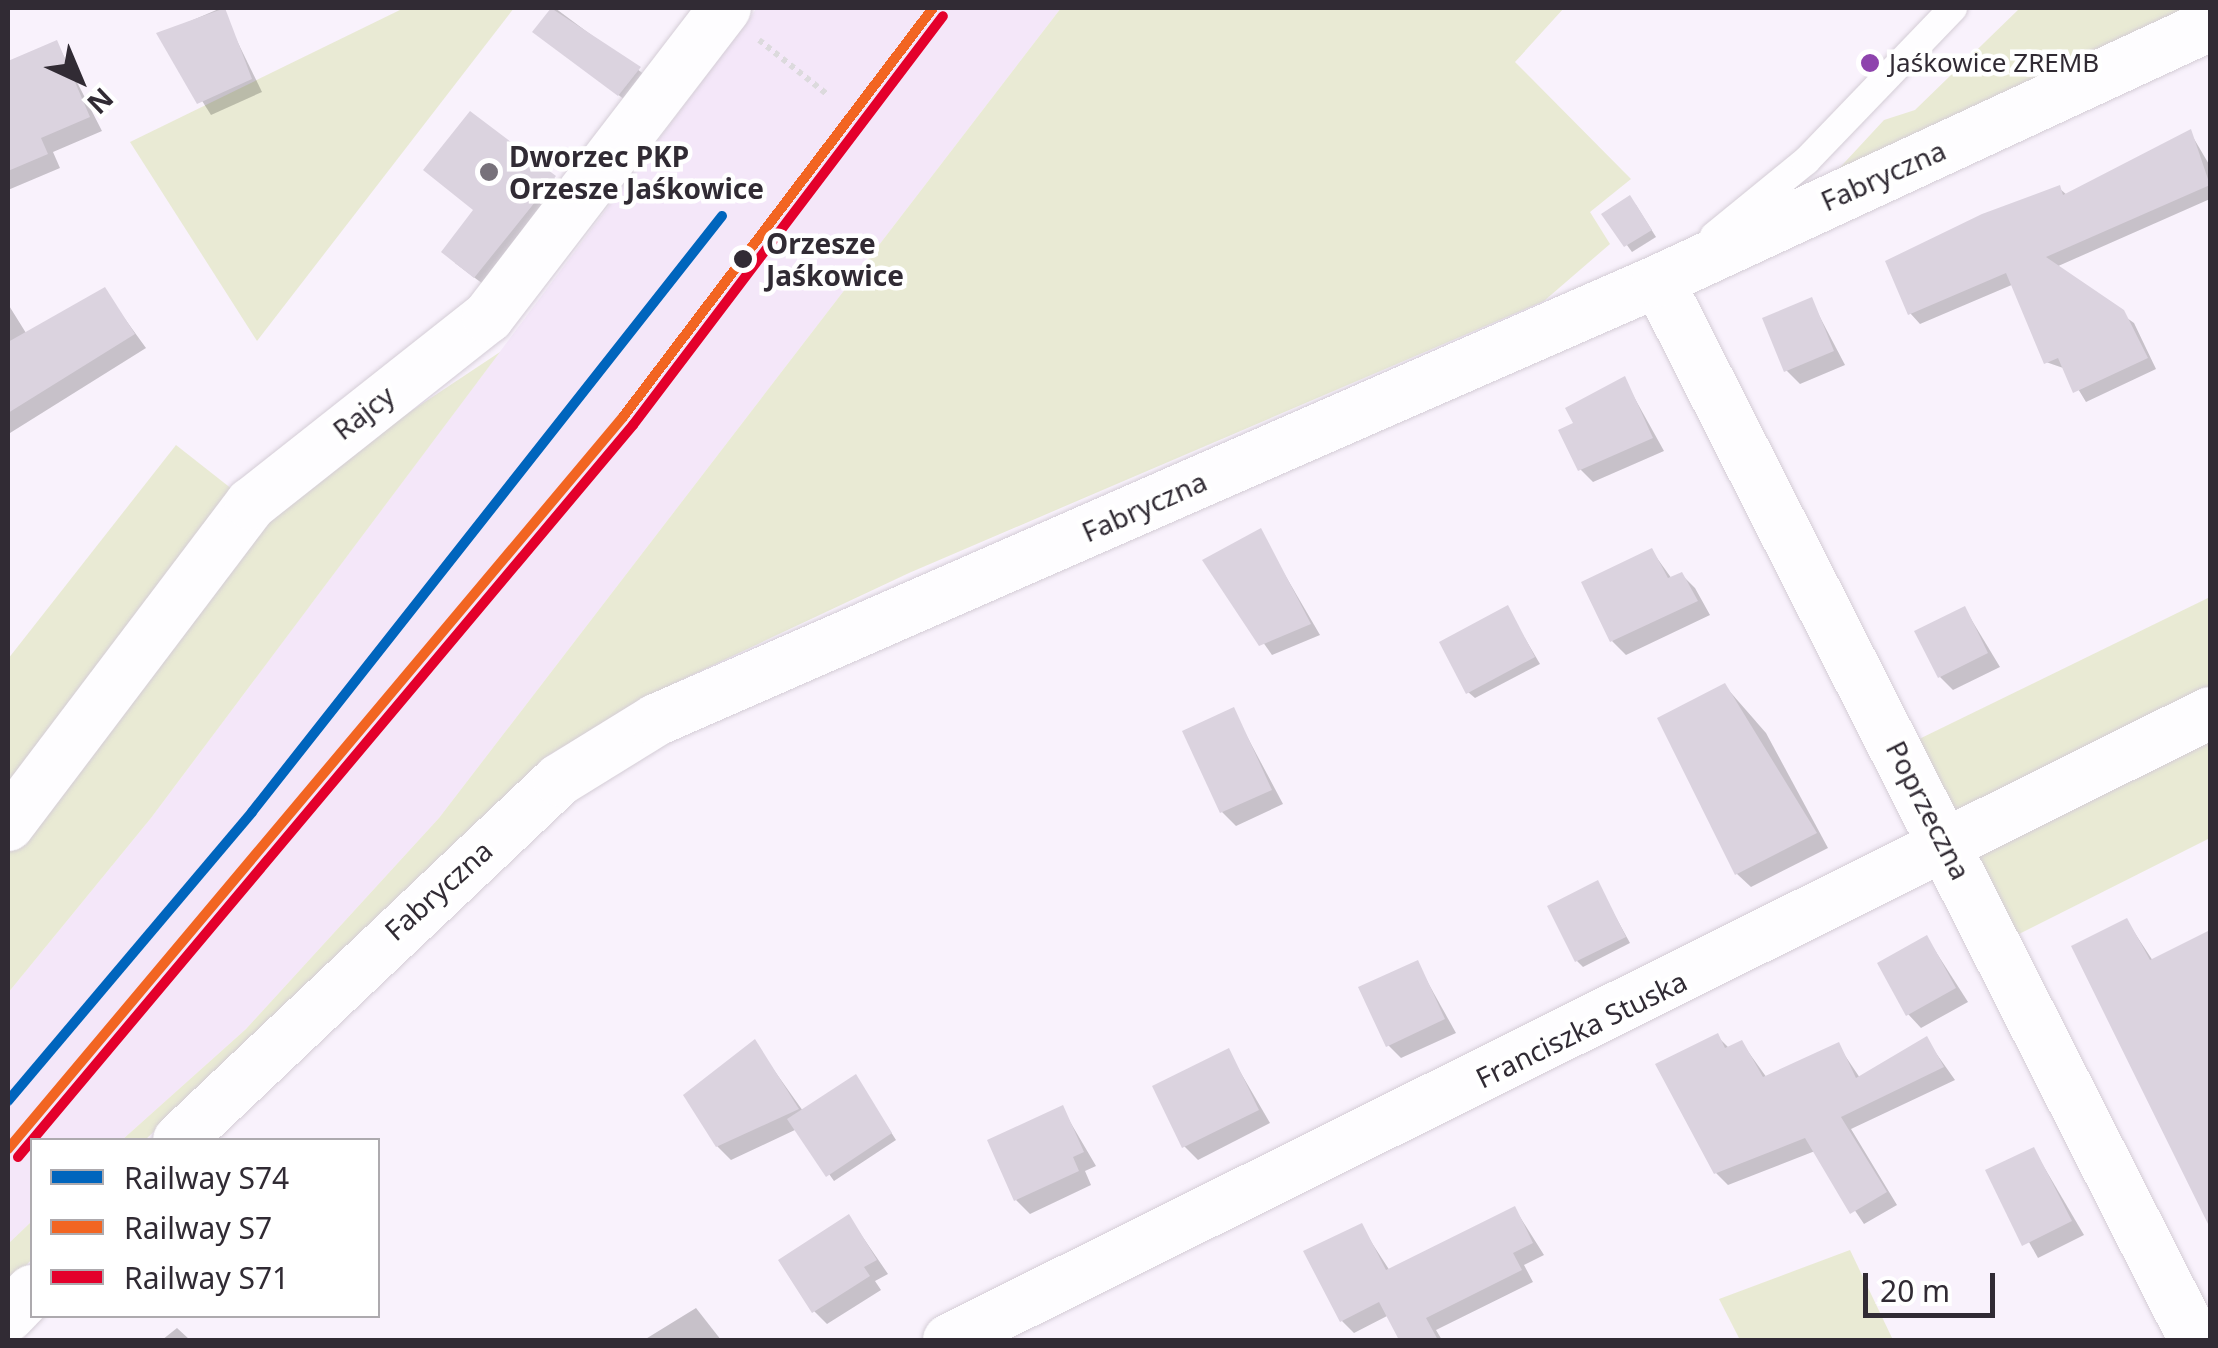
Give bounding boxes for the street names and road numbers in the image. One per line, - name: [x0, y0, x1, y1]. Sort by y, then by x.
- street label: Fabryczna: [1815, 133, 1951, 217]
- street label: Rajcy: [326, 378, 400, 446]
- street label: Fabryczna: [1076, 464, 1212, 548]
- street label: Poprzeczna: [1880, 735, 1978, 885]
- street label: Fabryczna: [377, 833, 499, 947]
- street label: Franciszka Stuska: [1470, 963, 1692, 1095]

